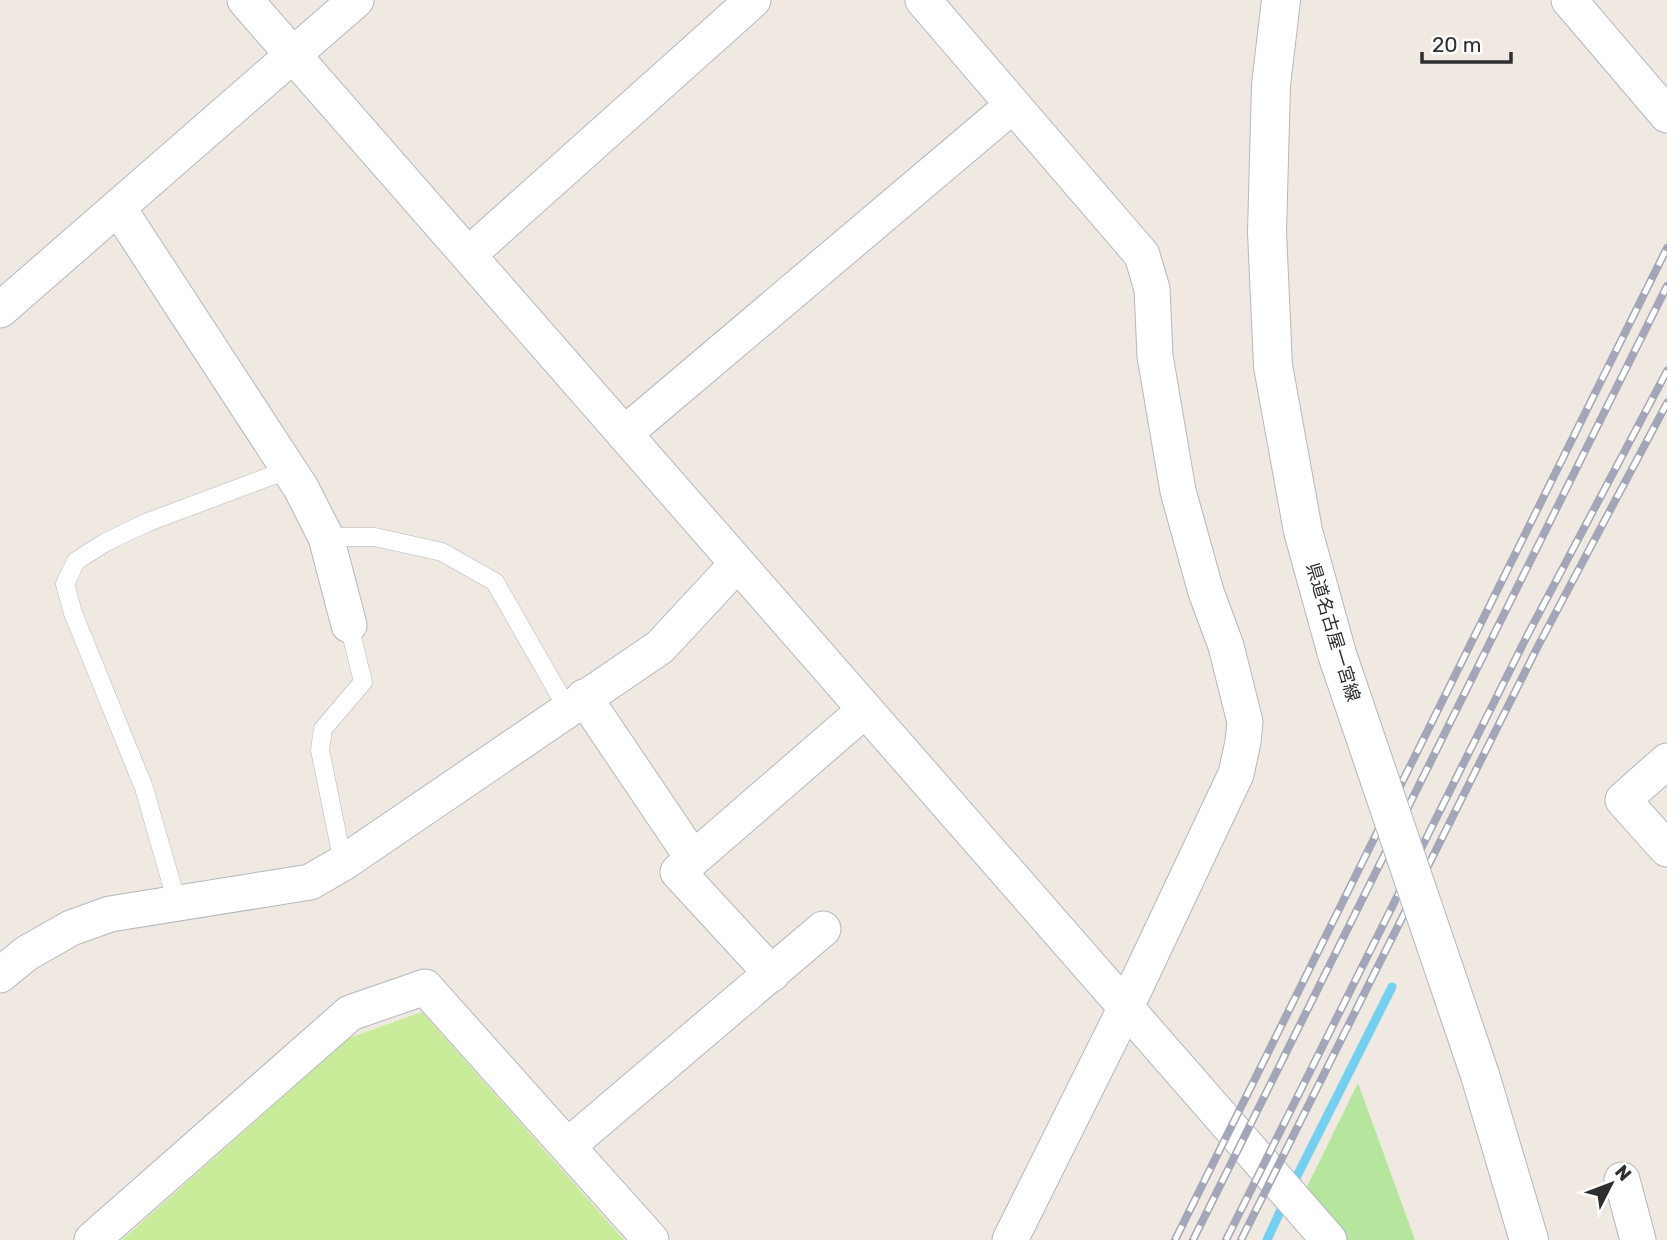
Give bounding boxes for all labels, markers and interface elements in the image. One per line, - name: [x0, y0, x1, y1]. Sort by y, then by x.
- scale bar: [1422, 21, 1511, 65]
- text: 20 m: [1432, 32, 1481, 57]
- street label: 県道名古屋一宮線: [1301, 560, 1365, 704]
- north arrow: [1576, 1149, 1646, 1219]
- text: N: [1610, 1160, 1636, 1186]

